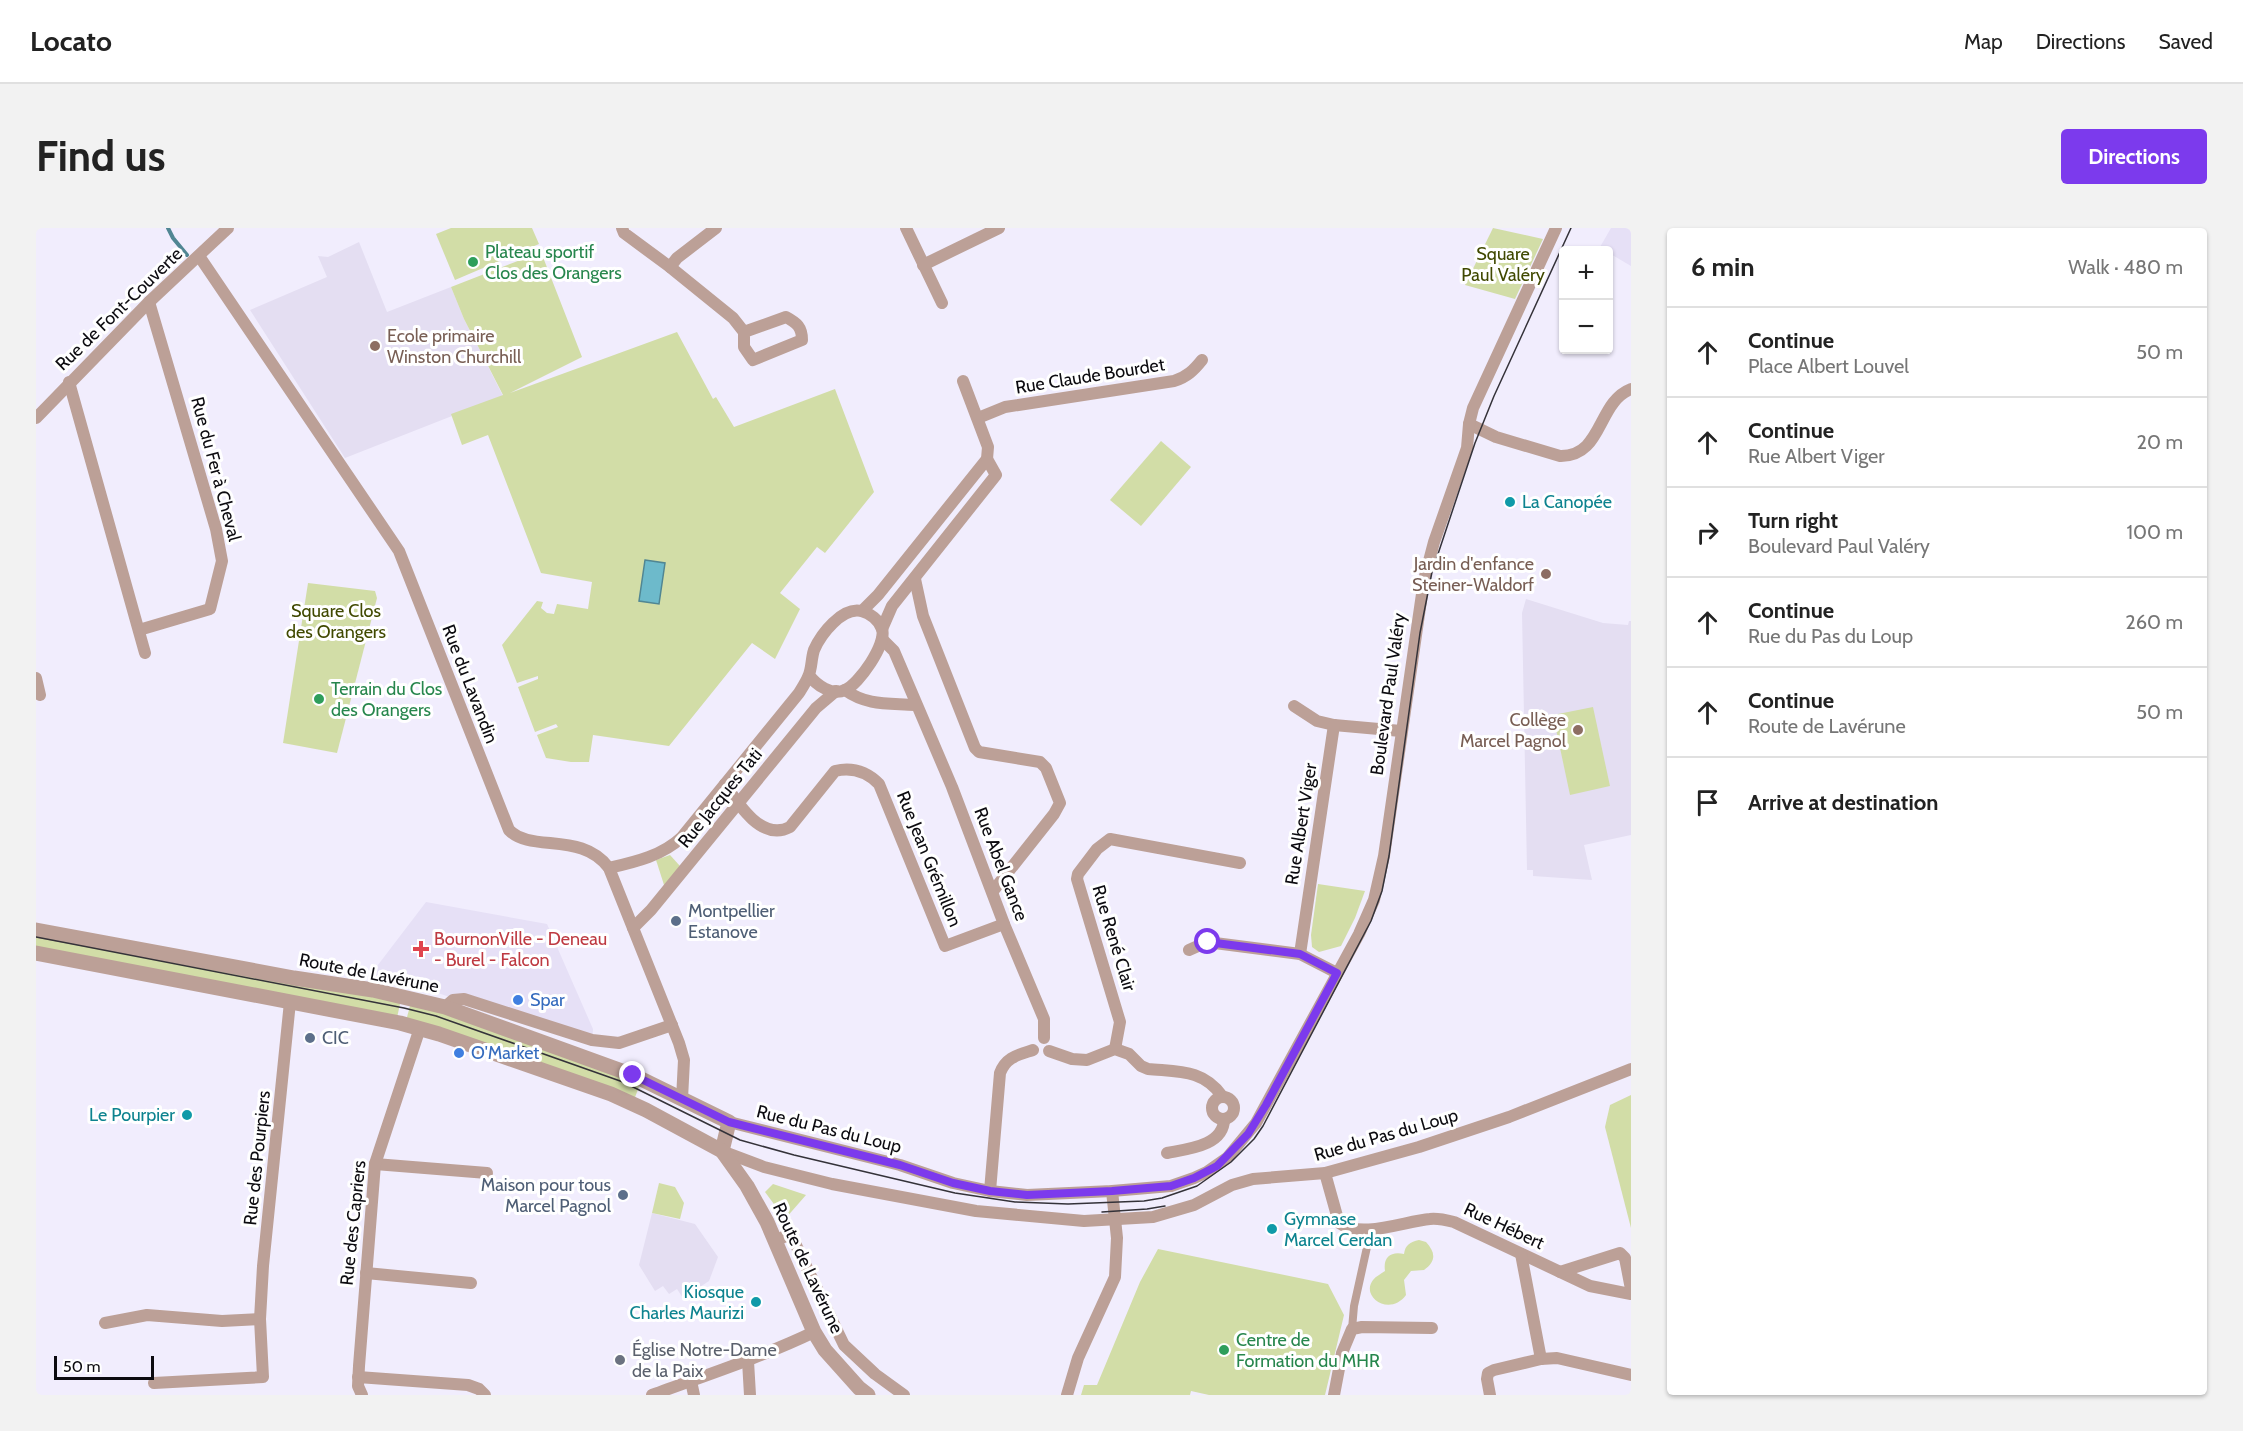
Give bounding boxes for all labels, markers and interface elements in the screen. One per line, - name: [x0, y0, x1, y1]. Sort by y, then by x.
- text: Locato: [30, 24, 112, 58]
- text: Map: [1964, 29, 2003, 54]
- text: Directions: [2036, 29, 2125, 54]
- text: Saved: [2158, 29, 2213, 54]
- button: Directions: [2061, 129, 2207, 184]
- text: Find us: [36, 130, 165, 182]
- place label: Plateau sportif Clos des Orangers: [485, 241, 622, 284]
- street label: Rue de Font-Couverte: [51, 243, 187, 375]
- park label: Square Paul Valéry: [1461, 243, 1545, 286]
- map controls: [1559, 246, 1613, 354]
- button: +: [1559, 246, 1613, 300]
- text: 6 min: [1691, 251, 1755, 283]
- marker: Plateau sportif Clos des Orangers: [466, 255, 480, 269]
- text: Walk · 480 m: [2068, 255, 2183, 279]
- button: −: [1559, 300, 1613, 354]
- place label: Ecole primaire Winston Churchill: [387, 325, 522, 368]
- text: Continue: [1748, 327, 1834, 354]
- icon: ahead: [1691, 336, 1724, 369]
- marker: Ecole primaire Winston Churchill: [368, 339, 382, 353]
- text: 50 m: [2136, 340, 2183, 364]
- street label: Rue Claude Bourdet: [1014, 353, 1166, 399]
- text: Place Albert Louvel: [1748, 354, 1909, 378]
- street label: Rue du Fer à Cheval: [186, 394, 246, 544]
- text: Continue: [1748, 417, 1834, 444]
- icon: ahead: [1691, 426, 1724, 459]
- text: 20 m: [2137, 430, 2183, 454]
- text: Rue Albert Viger: [1748, 444, 1885, 468]
- place label: La Canopée: [1522, 491, 1612, 513]
- marker: La Canopée: [1503, 495, 1517, 509]
- text: Turn right: [1748, 507, 1838, 534]
- icon: right: [1691, 516, 1724, 549]
- text: 100 m: [2127, 520, 2183, 544]
- text: Boulevard Paul Valéry: [1748, 534, 1930, 558]
- place label: Jardin d'enfance Steiner-Waldorf: [1412, 553, 1534, 596]
- marker: Jardin d'enfance Steiner-Waldorf: [1539, 567, 1553, 581]
- text: Continue: [1748, 597, 1834, 624]
- park label: Square Clos des Orangers: [286, 600, 386, 643]
- icon: ahead: [1691, 606, 1724, 639]
- text: 260 m: [2125, 610, 2183, 634]
- street label: Boulevard Paul Valéry: [1366, 611, 1410, 777]
- street label: Rue du Lavandin: [437, 621, 503, 747]
- text: Rue du Pas du Loup: [1748, 624, 1913, 648]
- place label: Terrain du Clos des Orangers: [331, 678, 442, 721]
- text: Continue: [1748, 687, 1834, 714]
- marker: Terrain du Clos des Orangers: [312, 692, 326, 706]
- icon: ahead: [1691, 696, 1724, 729]
- text: 50 m: [2136, 700, 2183, 724]
- place label: Collège Marcel Pagnol: [1460, 709, 1567, 752]
- text: Route de Lavérune: [1748, 714, 1906, 738]
- marker: Collège Marcel Pagnol: [1571, 723, 1585, 737]
- street label: Rue Jacques Tati: [673, 744, 767, 852]
- street label: Rue Albert Viger: [1281, 761, 1322, 886]
- icon: arrive: [1691, 786, 1724, 819]
- street label: Rue Jean Grémillon: [892, 788, 966, 930]
- text: Arrive at destination: [1748, 789, 1938, 816]
- street label: Rue Abel Gance: [969, 804, 1033, 924]
- street label: Rue René Clair: [1087, 882, 1141, 994]
- place label: Montpellier Estanove: [688, 900, 775, 943]
- marker: Montpellier Estanove: [669, 914, 683, 928]
- place label: BournonVille - Deneau - Burel - Falcon: [434, 928, 607, 971]
- route start: [1194, 928, 1220, 954]
- marker: BournonVille - Deneau - Burel - Falcon: [412, 940, 430, 958]
- street label: Route de Lavérune: [297, 949, 441, 997]
- place label: Spar: [530, 989, 565, 1011]
- marker: Spar: [511, 993, 525, 1007]
- place label: CIC: [322, 1027, 349, 1049]
- marker: CIC: [303, 1031, 317, 1045]
- place label: O'Market: [471, 1042, 539, 1064]
- marker: O'Market: [452, 1046, 466, 1060]
- route end: [619, 1061, 645, 1087]
- street label: Rue des Pourpiers: [239, 1090, 275, 1226]
- street label: Rue du Pas du Loup: [754, 1100, 904, 1158]
- place label: Le Pourpier: [89, 1104, 175, 1126]
- street label: Rue du Pas du Loup: [1312, 1104, 1460, 1166]
- marker: Le Pourpier: [180, 1108, 194, 1122]
- street label: Rue des Capriers: [335, 1159, 371, 1287]
- place label: Maison pour tous Marcel Pagnol: [481, 1174, 612, 1217]
- marker: Maison pour tous Marcel Pagnol: [616, 1188, 630, 1202]
- street label: Rue Hébert: [1460, 1198, 1548, 1254]
- street label: Route de Lavérune: [768, 1199, 848, 1337]
- place label: Gymnase Marcel Cerdan: [1284, 1208, 1392, 1251]
- marker: Gymnase Marcel Cerdan: [1265, 1222, 1279, 1236]
- place label: Kiosque Charles Maurizi: [630, 1281, 744, 1324]
- marker: Kiosque Charles Maurizi: [749, 1295, 763, 1309]
- place label: Centre de Formation du MHR: [1236, 1329, 1380, 1372]
- place label: Église Notre-Dame de la Paix: [632, 1339, 777, 1382]
- marker: Centre de Formation du MHR: [1217, 1343, 1231, 1357]
- scale bar: [54, 1353, 154, 1380]
- marker: Église Notre-Dame de la Paix: [613, 1353, 627, 1367]
- text: 50 m: [63, 1357, 100, 1376]

